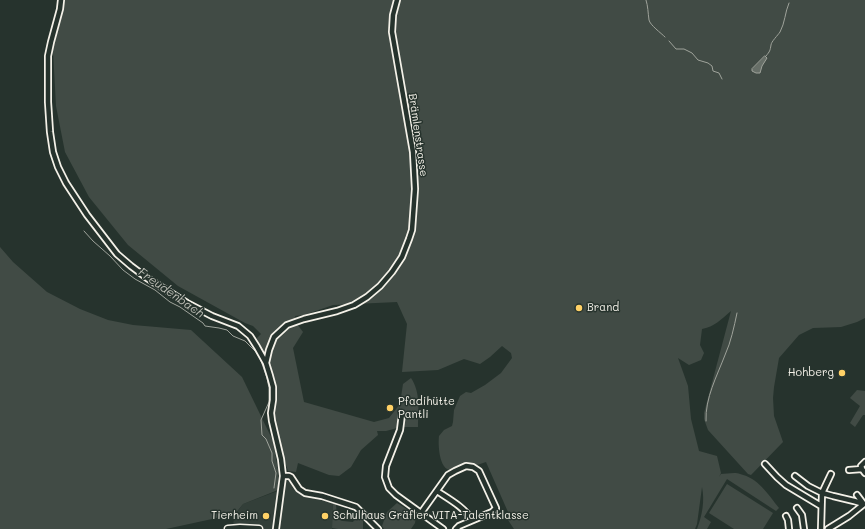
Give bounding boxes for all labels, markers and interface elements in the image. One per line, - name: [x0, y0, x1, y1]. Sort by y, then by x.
- street label: Brämlenstrasse: [406, 93, 430, 177]
- water label: Freudenbach: [135, 265, 207, 321]
- place label: Brand: [587, 301, 619, 315]
- marker: Brand: [574, 303, 584, 313]
- place label: Hohberg: [788, 366, 834, 380]
- marker: Hohberg: [837, 368, 847, 378]
- place label: Pfadihütte Pantli: [398, 395, 455, 421]
- marker: Pfadihütte Pantli: [385, 403, 395, 413]
- place label: Tierheim: [211, 509, 258, 523]
- place label: Schulhaus Gräfler VITA-Talentklasse: [333, 509, 529, 523]
- marker: Tierheim: [261, 511, 271, 521]
- marker: Schulhaus Gräfler VITA-Talentklasse: [320, 511, 330, 521]

